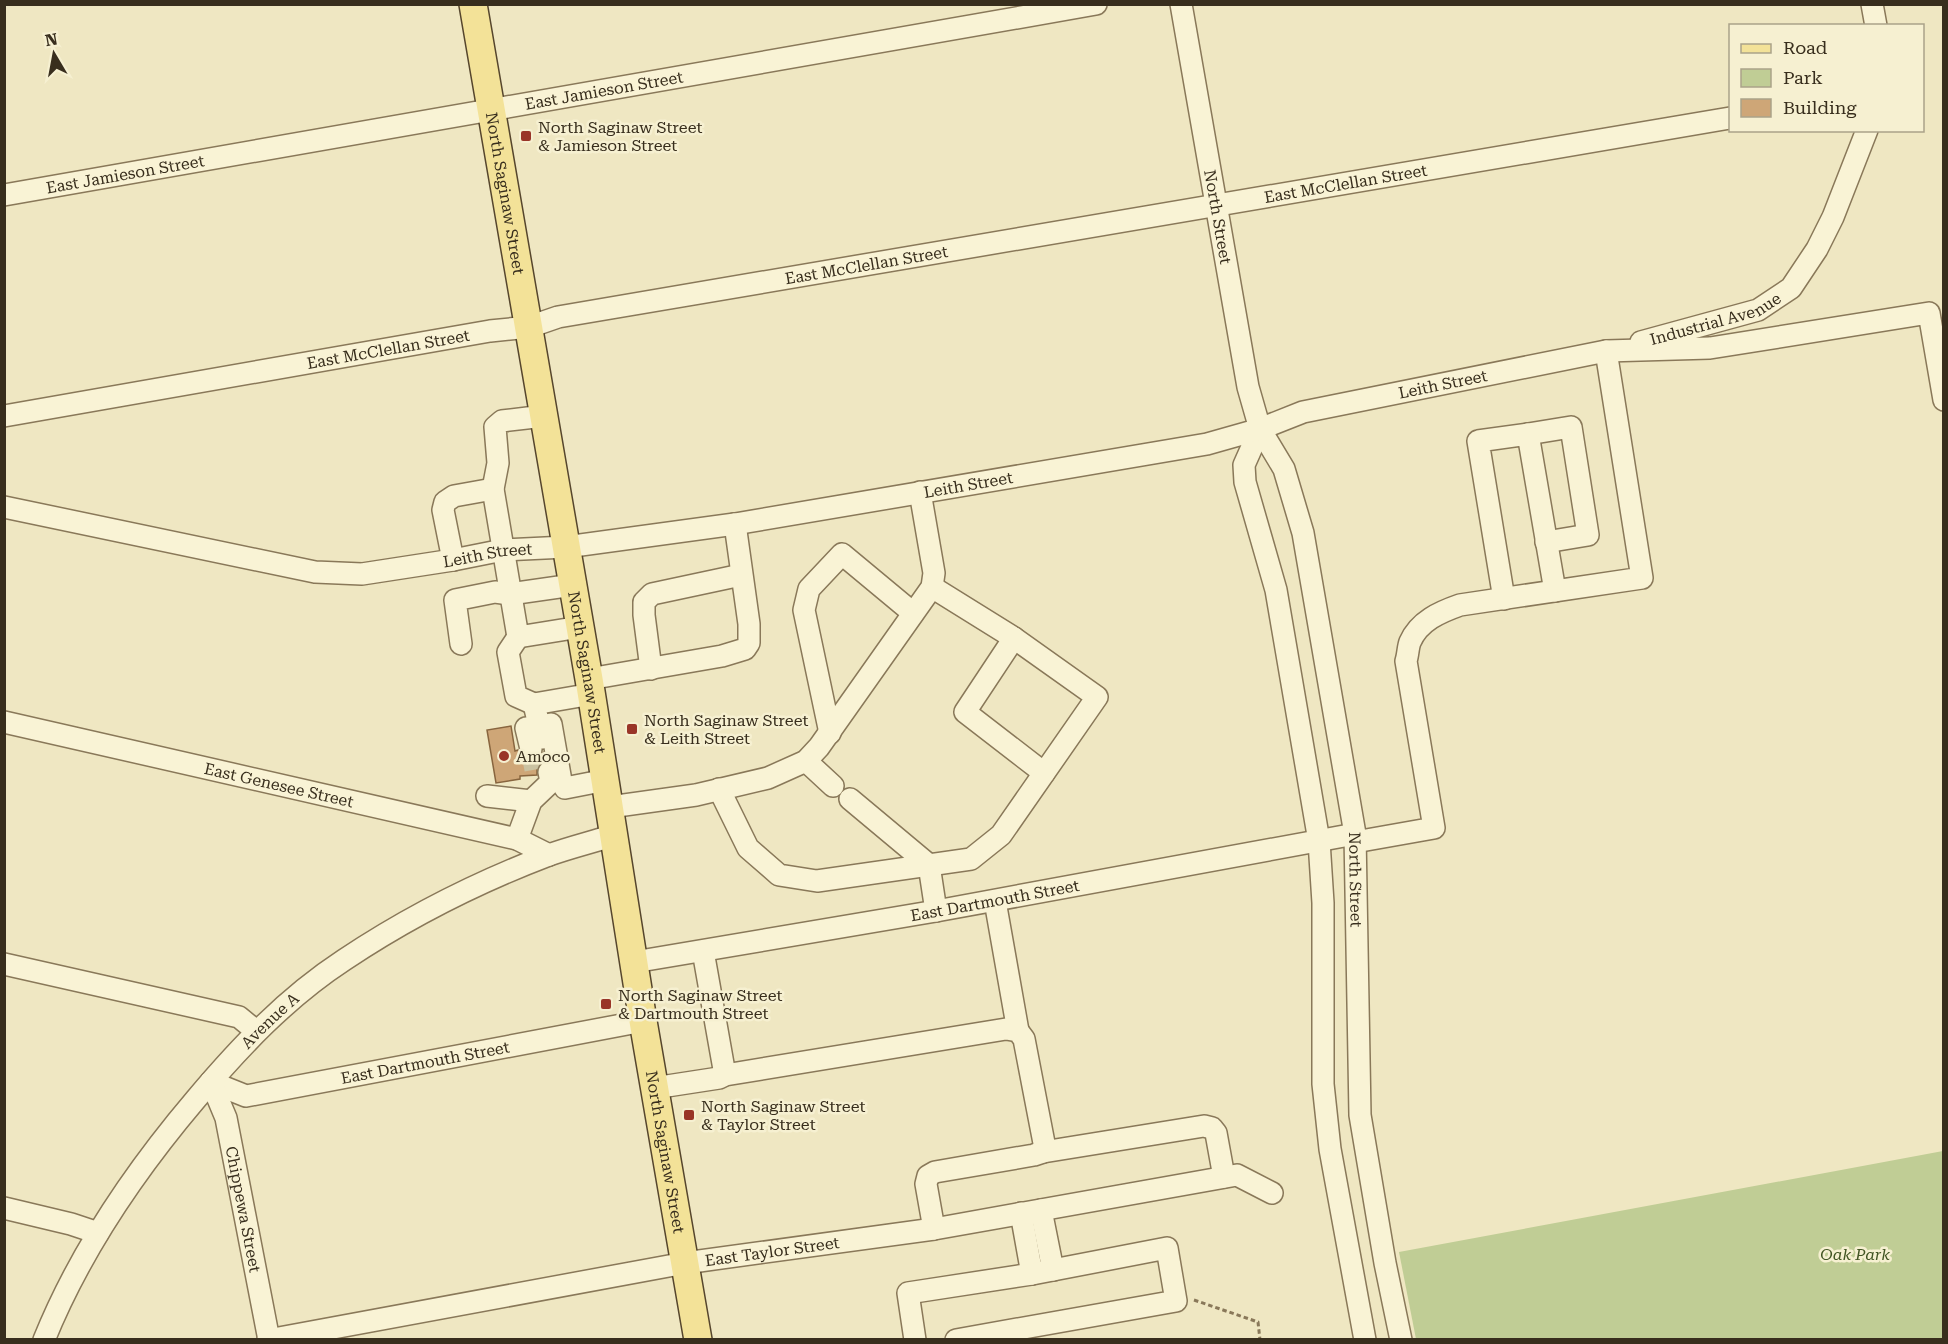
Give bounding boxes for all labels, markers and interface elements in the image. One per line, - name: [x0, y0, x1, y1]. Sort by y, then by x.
- north arrow: [24, 24, 84, 84]
- legend: [1729, 24, 1924, 132]
- text: N: [44, 29, 59, 50]
- text: Road: [1783, 37, 1828, 58]
- street label: East Jamieson Street: [523, 67, 685, 114]
- text: Park: [1783, 67, 1823, 88]
- text: Building: [1783, 97, 1857, 118]
- street label: North Saginaw Street: [482, 111, 528, 276]
- place label: North Saginaw Street & Jamieson Street: [538, 118, 702, 155]
- marker: North Saginaw Street & Jamieson Street: [519, 129, 533, 143]
- street label: East Jamieson Street: [45, 151, 206, 197]
- street label: East McClellan Street: [1263, 161, 1429, 207]
- street label: North Street: [1200, 168, 1235, 266]
- street label: East McClellan Street: [783, 242, 949, 288]
- street label: Industrial Avenue: [1648, 288, 1785, 349]
- street label: East McClellan Street: [305, 326, 471, 373]
- street label: Leith Street: [1397, 366, 1489, 403]
- street label: Leith Street: [922, 468, 1014, 502]
- street label: Leith Street: [442, 540, 533, 571]
- street label: North Saginaw Street: [564, 590, 610, 755]
- place label: North Saginaw Street & Leith Street: [644, 711, 808, 748]
- marker: North Saginaw Street & Leith Street: [625, 722, 639, 736]
- place label: Amoco: [516, 747, 571, 766]
- marker: Amoco: [497, 749, 511, 763]
- street label: East Genesee Street: [202, 759, 355, 811]
- street label: North Street: [1345, 832, 1366, 928]
- street label: East Dartmouth Street: [909, 876, 1081, 925]
- place label: North Saginaw Street & Dartmouth Street: [618, 986, 782, 1023]
- street label: Avenue A: [237, 988, 303, 1053]
- marker: North Saginaw Street & Dartmouth Street: [599, 997, 613, 1011]
- street label: East Dartmouth Street: [339, 1037, 511, 1088]
- street label: North Saginaw Street: [642, 1069, 688, 1235]
- place label: North Saginaw Street & Taylor Street: [701, 1097, 865, 1134]
- marker: North Saginaw Street & Taylor Street: [682, 1108, 696, 1122]
- street label: Chippewa Street: [222, 1145, 265, 1274]
- street label: East Taylor Street: [704, 1233, 841, 1270]
- park label: Oak Park: [1820, 1245, 1890, 1264]

